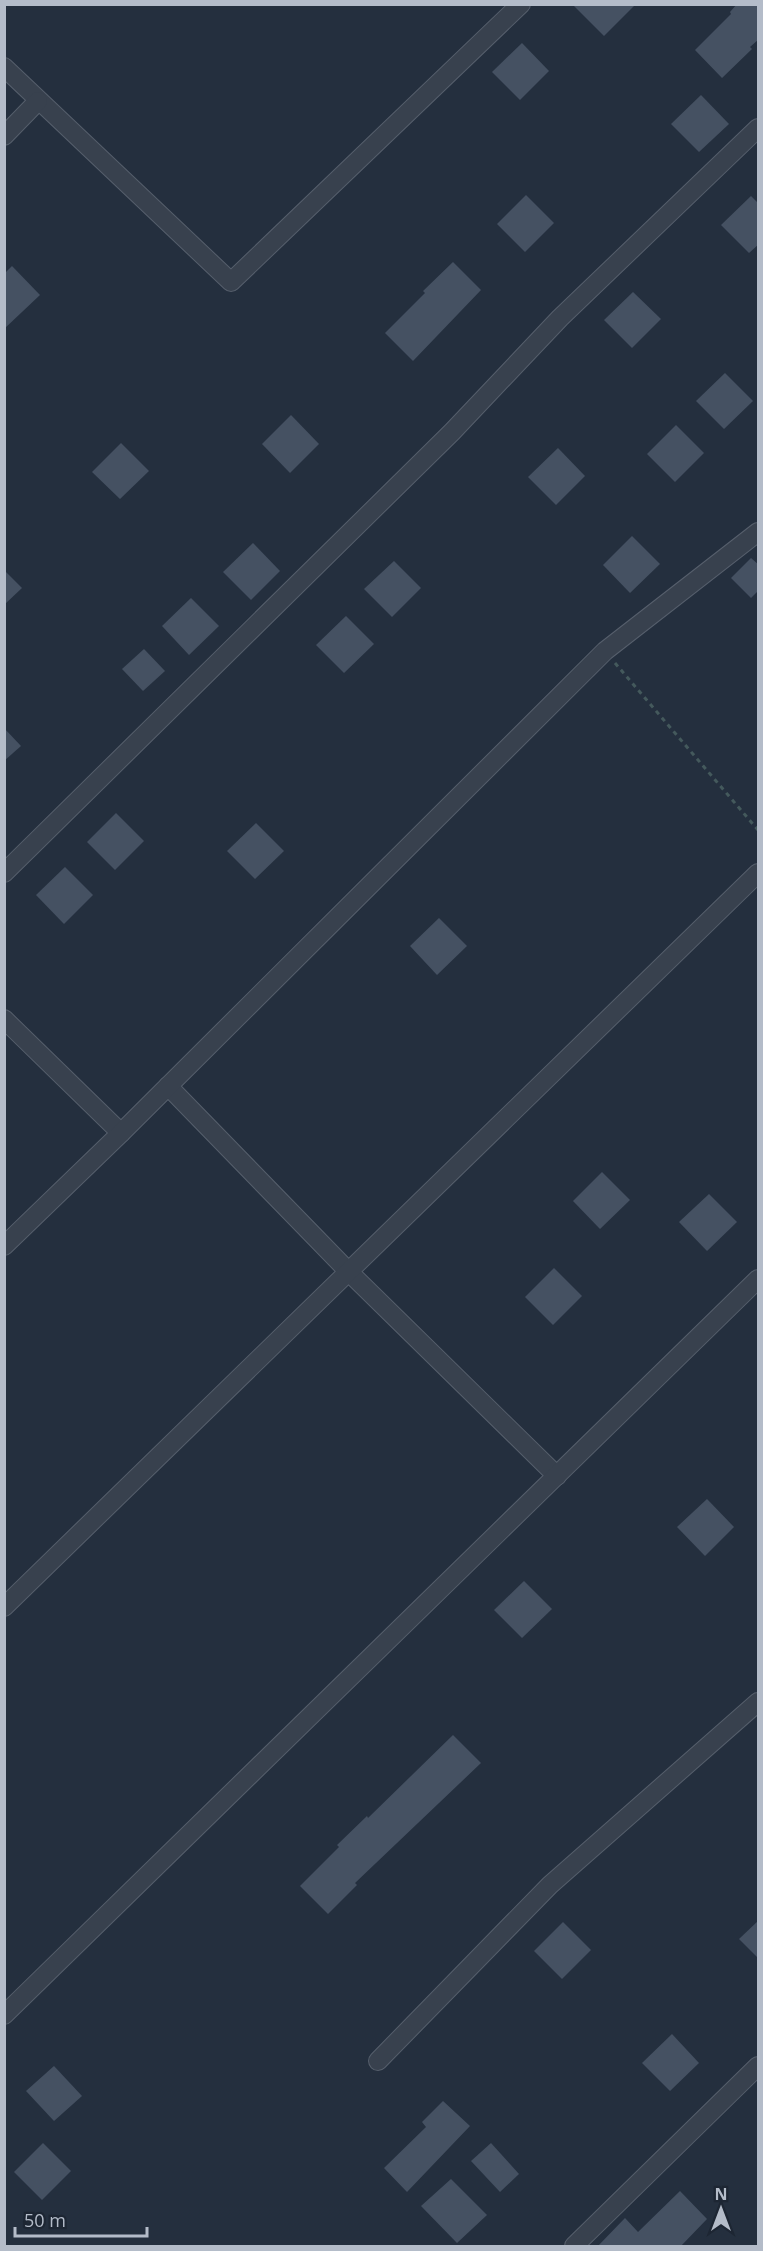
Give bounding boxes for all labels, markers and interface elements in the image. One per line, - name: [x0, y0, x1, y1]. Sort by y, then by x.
- north arrow: [691, 2179, 751, 2239]
- text: N: [714, 2183, 728, 2205]
- scale bar: [15, 2200, 147, 2238]
- text: 50 m: [24, 2208, 66, 2232]

